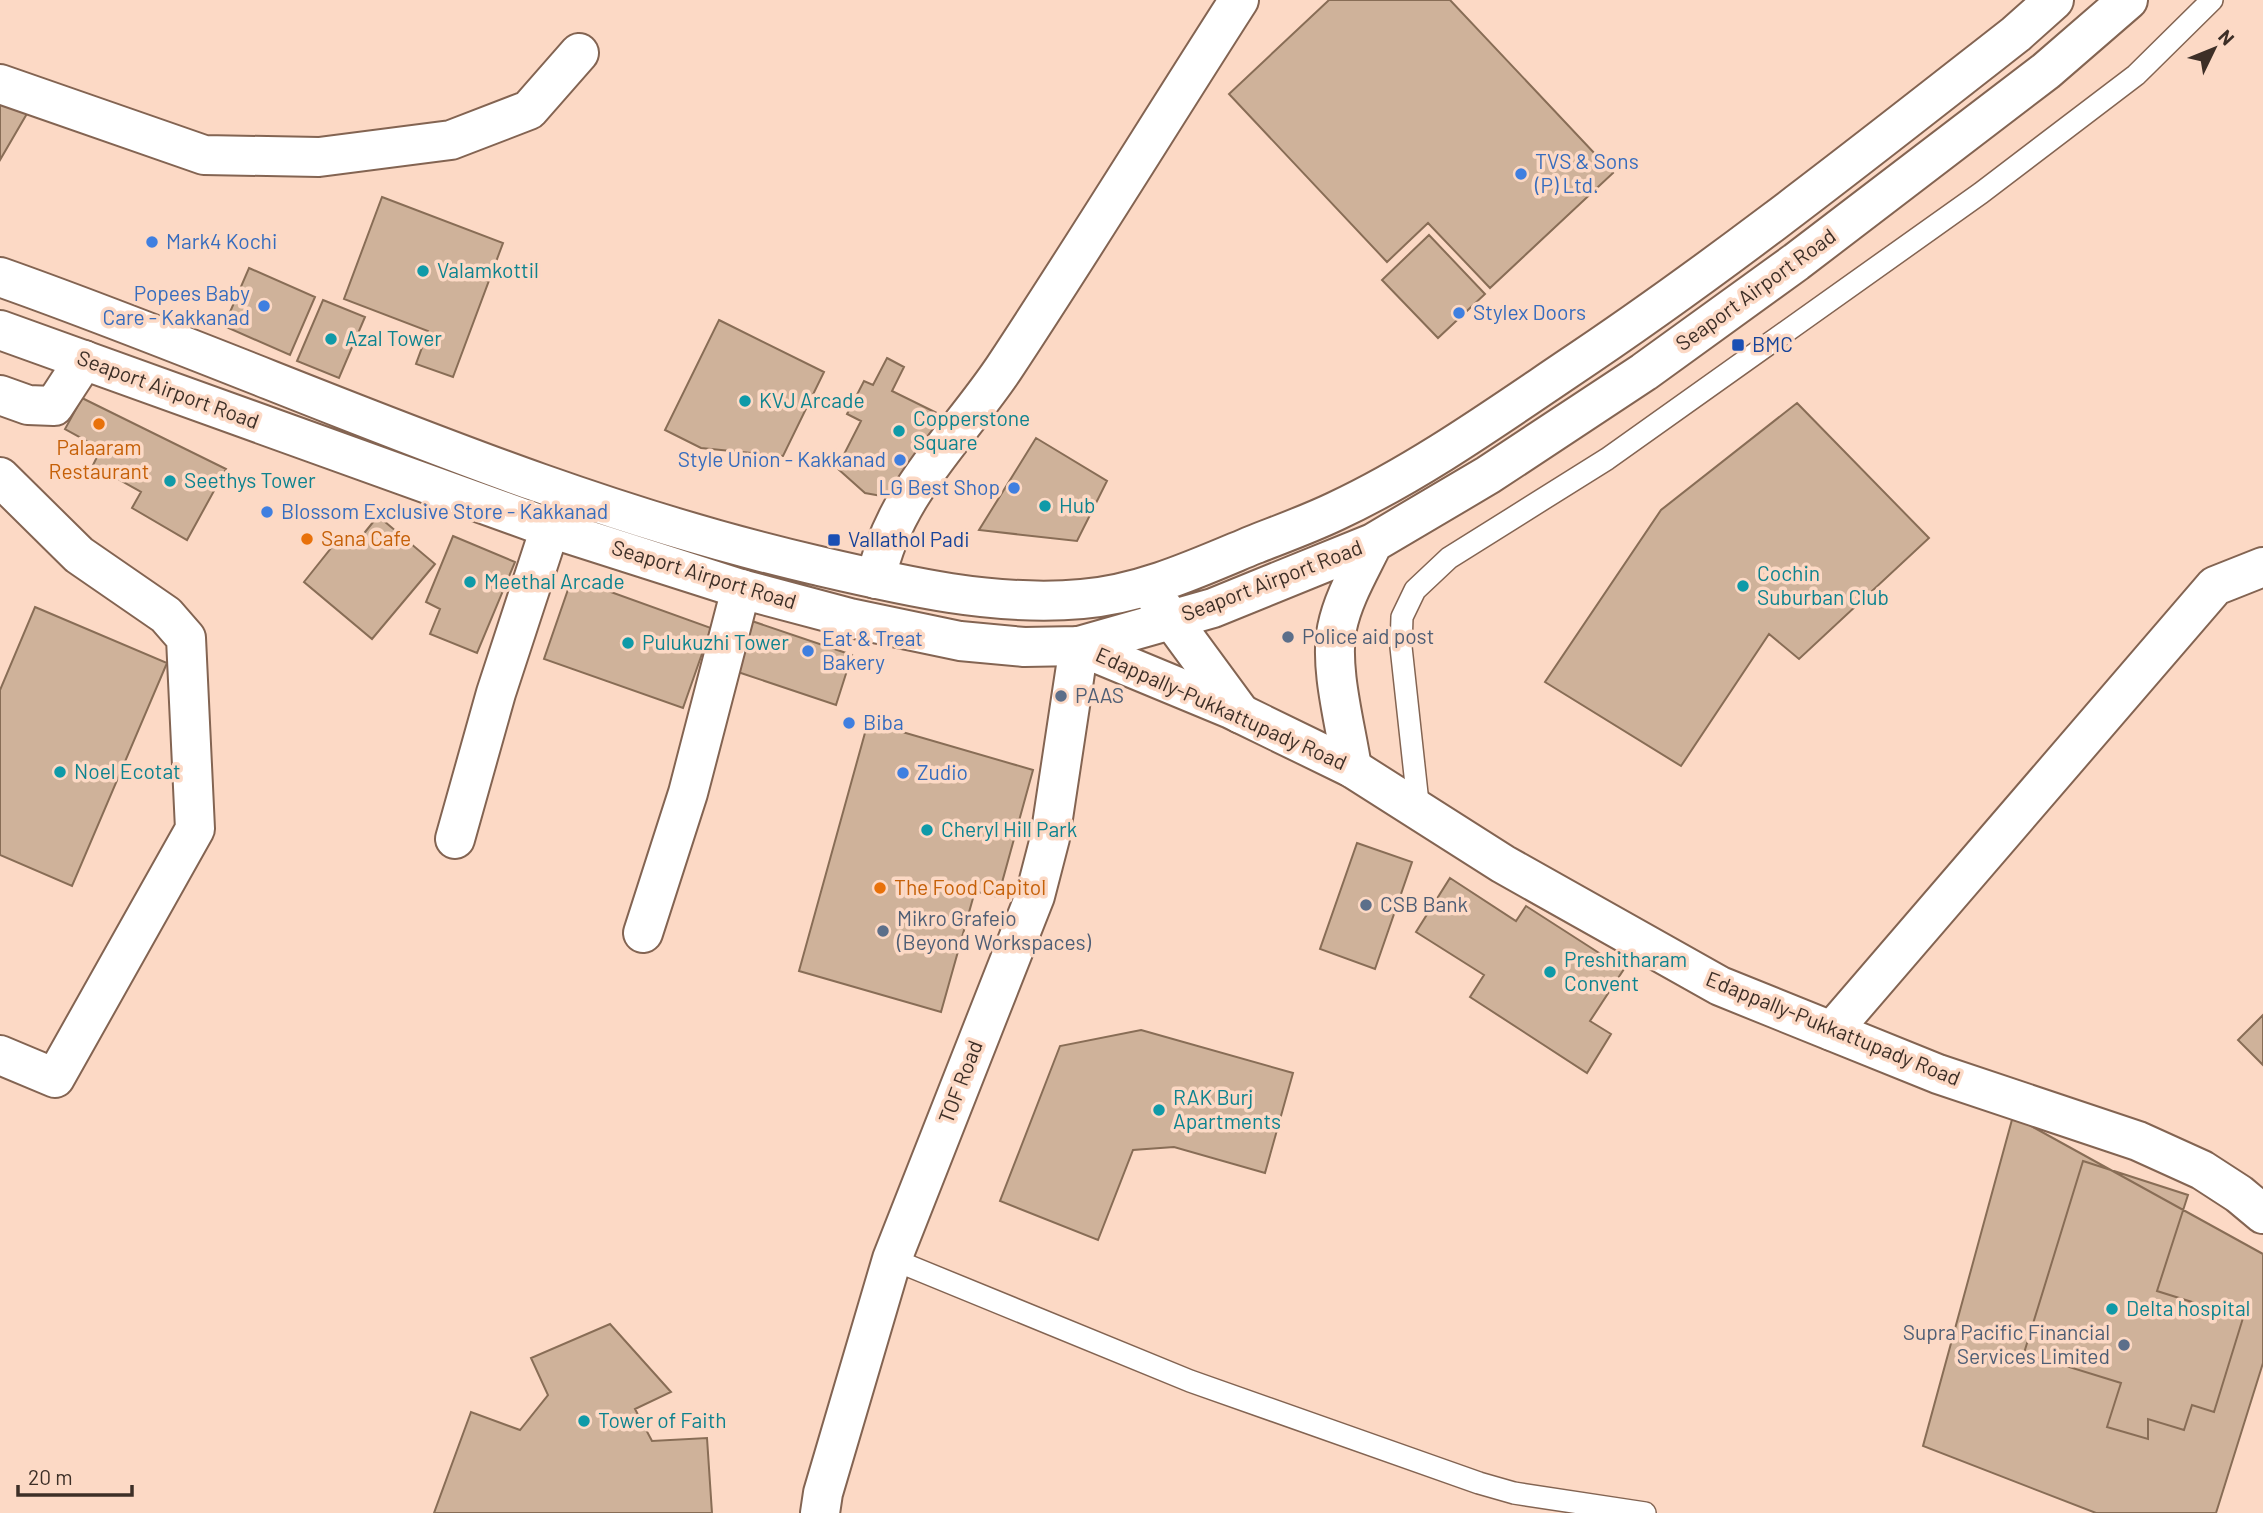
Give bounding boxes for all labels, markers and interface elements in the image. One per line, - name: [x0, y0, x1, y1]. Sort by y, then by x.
- north arrow: [2179, 14, 2249, 84]
- text: N: [2214, 25, 2240, 50]
- place label: TVS & Sons (P) Ltd.: [1534, 148, 1639, 197]
- marker: TVS & Sons (P) Ltd.: [1513, 166, 1529, 182]
- street label: Seaport Airport Road: [1670, 222, 1840, 355]
- place label: Mark4 Kochi: [166, 228, 277, 253]
- marker: Mark4 Kochi: [144, 234, 160, 250]
- place label: Valamkottil: [437, 257, 539, 282]
- marker: Valamkottil: [415, 263, 431, 279]
- place label: Popees Baby Care - Kakkanad: [103, 280, 250, 329]
- marker: Popees Baby Care - Kakkanad: [256, 298, 272, 314]
- place label: Stylex Doors: [1473, 299, 1586, 324]
- marker: Stylex Doors: [1451, 305, 1467, 321]
- place label: Azal Tower: [345, 325, 442, 350]
- marker: Azal Tower: [323, 331, 339, 347]
- place label: BMC: [1752, 331, 1793, 356]
- marker: BMC: [1730, 337, 1746, 353]
- street label: Seaport Airport Road: [74, 344, 263, 433]
- place label: KVJ Arcade: [759, 387, 865, 412]
- marker: KVJ Arcade: [737, 393, 753, 409]
- place label: Copperstone Square: [913, 405, 1030, 454]
- marker: Palaaram Restaurant: [91, 416, 107, 432]
- marker: Copperstone Square: [891, 423, 907, 439]
- place label: Palaaram Restaurant: [49, 434, 149, 483]
- place label: Style Union - Kakkanad: [678, 446, 886, 471]
- marker: Style Union - Kakkanad: [892, 452, 908, 468]
- place label: Seethys Tower: [184, 467, 316, 492]
- marker: Seethys Tower: [162, 473, 178, 489]
- place label: LG Best Shop: [878, 474, 1000, 499]
- marker: LG Best Shop: [1006, 480, 1022, 496]
- place label: Hub: [1059, 492, 1095, 517]
- place label: Blossom Exclusive Store - Kakkanad: [281, 498, 608, 523]
- marker: Hub: [1037, 498, 1053, 514]
- marker: Blossom Exclusive Store - Kakkanad: [259, 504, 275, 520]
- place label: Sana Cafe: [321, 525, 411, 550]
- place label: Vallathol Padi: [848, 526, 970, 551]
- marker: Sana Cafe: [299, 531, 315, 547]
- marker: Vallathol Padi: [826, 532, 842, 548]
- street label: Seaport Airport Road: [609, 534, 800, 614]
- street label: Seaport Airport Road: [1178, 534, 1365, 626]
- place label: Cochin Suburban Club: [1757, 560, 1889, 609]
- place label: Meethal Arcade: [484, 568, 625, 593]
- marker: Meethal Arcade: [462, 574, 478, 590]
- marker: Cochin Suburban Club: [1735, 578, 1751, 594]
- place label: Police aid post: [1302, 623, 1434, 648]
- place label: Eat & Treat Bakery: [822, 625, 923, 674]
- place label: Pulukuzhi Tower: [642, 629, 789, 654]
- marker: Police aid post: [1280, 629, 1296, 645]
- marker: Pulukuzhi Tower: [620, 635, 636, 651]
- street label: Edappally-Pukkattupady Road: [1092, 641, 1351, 774]
- marker: Eat & Treat Bakery: [800, 643, 816, 659]
- place label: PAAS: [1075, 682, 1124, 707]
- marker: PAAS: [1053, 688, 1069, 704]
- place label: Biba: [863, 709, 904, 734]
- marker: Biba: [841, 715, 857, 731]
- place label: Noel Ecotat: [74, 758, 181, 783]
- place label: Zudio: [917, 759, 968, 784]
- marker: Noel Ecotat: [52, 764, 68, 780]
- marker: Zudio: [895, 765, 911, 781]
- place label: Cheryl Hill Park: [941, 816, 1077, 841]
- marker: Cheryl Hill Park: [919, 822, 935, 838]
- place label: The Food Capitol: [894, 874, 1046, 899]
- marker: The Food Capitol: [872, 880, 888, 896]
- place label: CSB Bank: [1380, 891, 1468, 916]
- marker: CSB Bank: [1358, 897, 1374, 913]
- place label: Mikro Grafeio (Beyond Workspaces): [896, 905, 1091, 954]
- marker: Mikro Grafeio (Beyond Workspaces): [875, 923, 891, 939]
- place label: Preshitharam Convent: [1564, 946, 1687, 995]
- marker: Preshitharam Convent: [1542, 964, 1558, 980]
- street label: Edappally-Pukkattupady Road: [1703, 965, 1964, 1090]
- street label: TOF Road: [932, 1037, 987, 1126]
- place label: RAK Burj Apartments: [1173, 1084, 1281, 1133]
- marker: RAK Burj Apartments: [1151, 1102, 1167, 1118]
- place label: Delta hospital: [2126, 1295, 2250, 1320]
- marker: Delta hospital: [2104, 1301, 2120, 1317]
- place label: Supra Pacific Financial Services Limited: [1903, 1319, 2110, 1368]
- marker: Supra Pacific Financial Services Limited: [2116, 1337, 2132, 1353]
- place label: Tower of Faith: [598, 1407, 727, 1432]
- marker: Tower of Faith: [576, 1413, 592, 1429]
- scale bar: [18, 1454, 131, 1498]
- text: 20 m: [28, 1464, 73, 1489]

